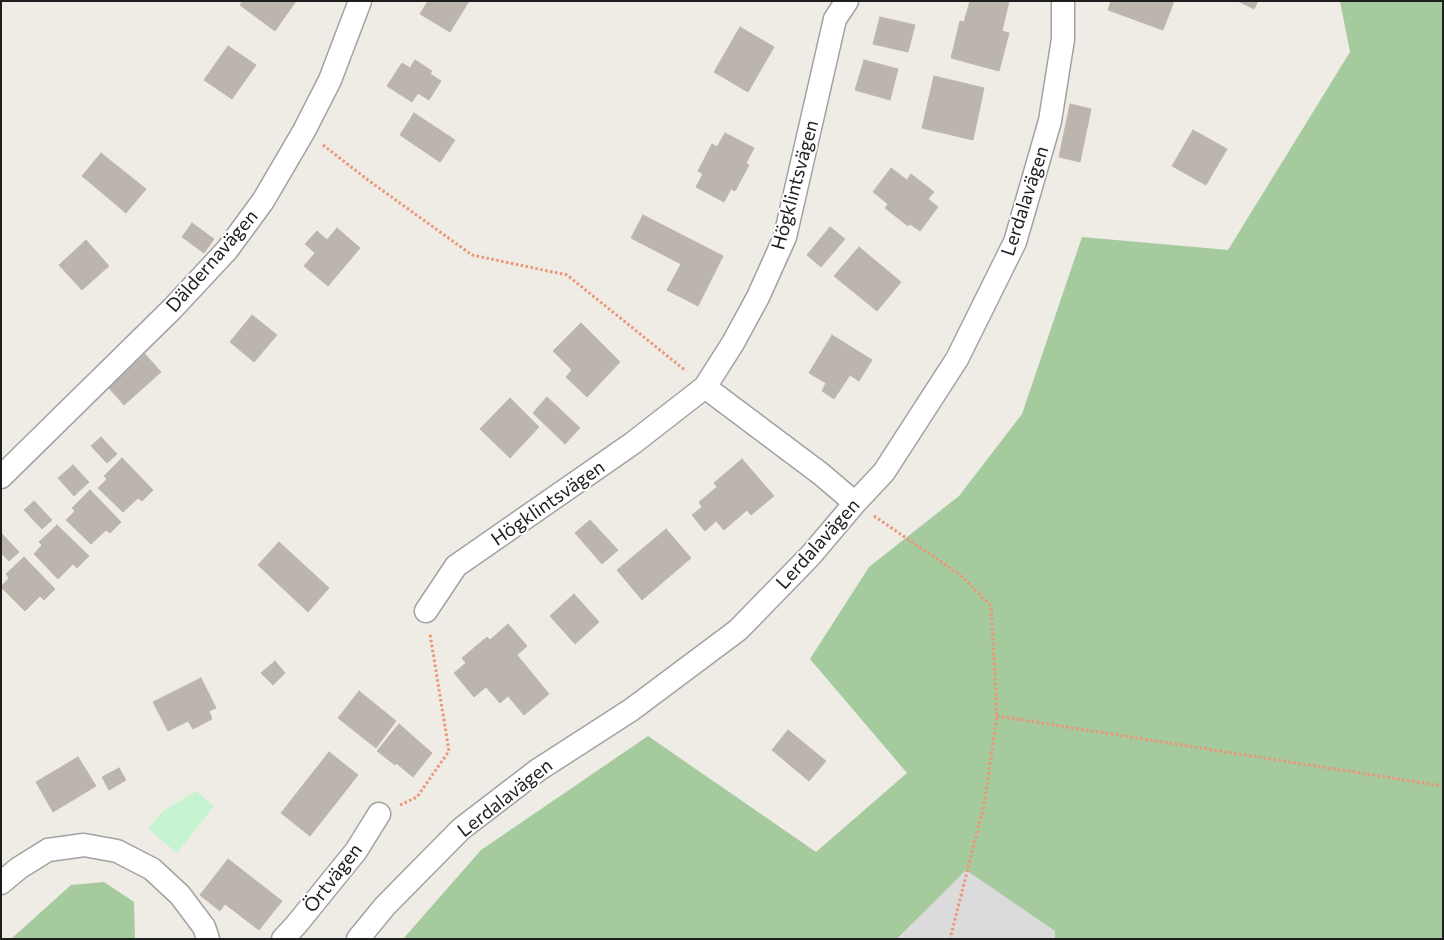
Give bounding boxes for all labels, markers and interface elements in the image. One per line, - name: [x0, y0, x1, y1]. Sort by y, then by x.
- street label: Högklintsvägen: [767, 118, 823, 252]
- street label: Lerdalavägen: [997, 143, 1053, 259]
- street label: Däldernavägen: [161, 205, 263, 317]
- street label: Högklintsvägen: [487, 455, 609, 551]
- street label: Lerdalavägen: [771, 494, 865, 594]
- street label: Lerdalavägen: [453, 754, 557, 842]
- street label: Örtvägen: [299, 839, 367, 917]

